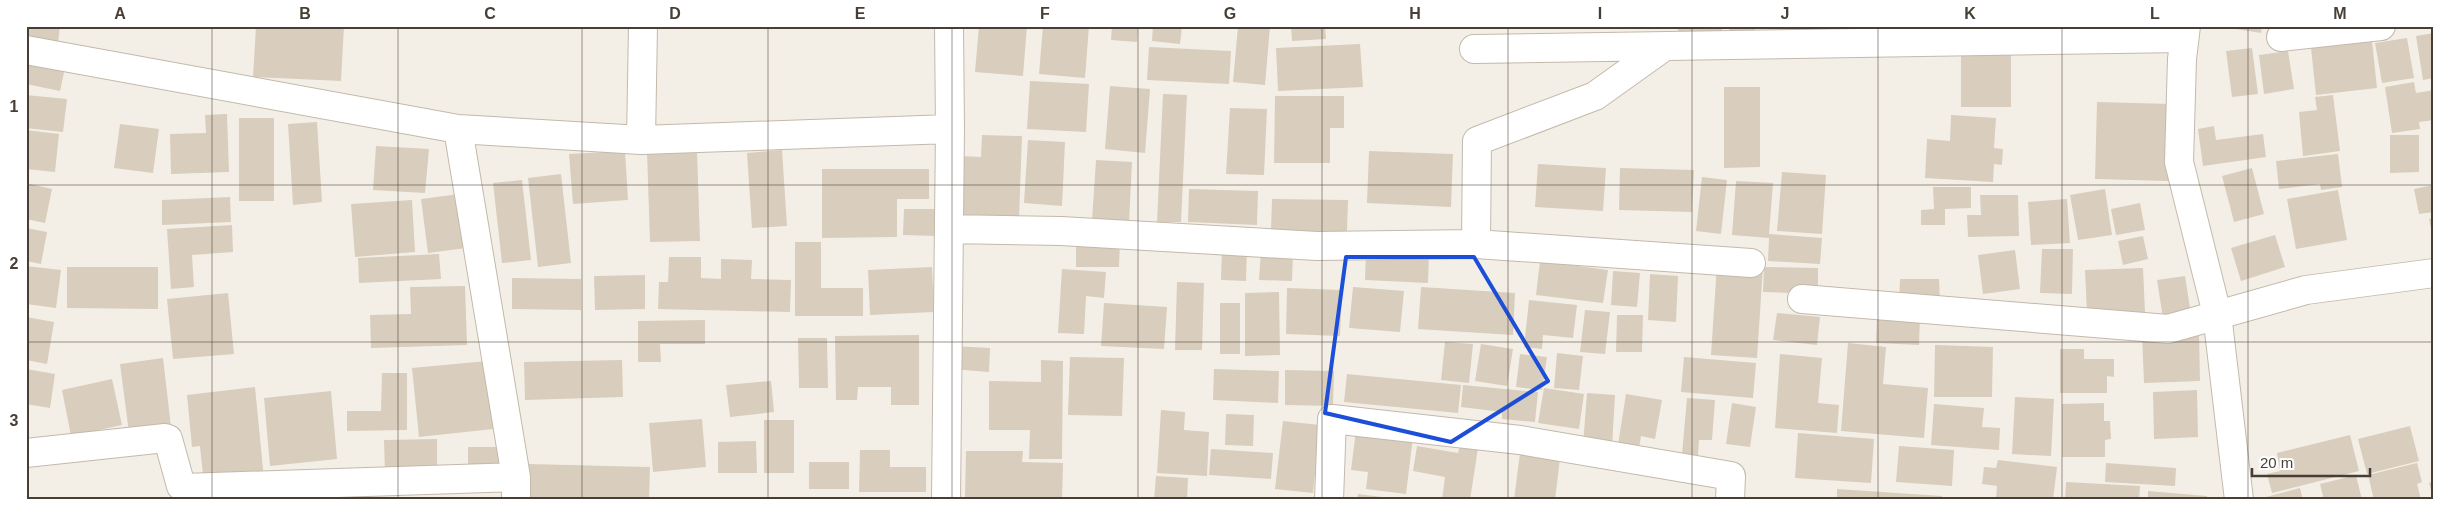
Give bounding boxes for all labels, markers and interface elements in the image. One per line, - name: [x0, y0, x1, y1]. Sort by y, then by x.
- text: A: [114, 5, 126, 22]
- text: B: [299, 5, 311, 22]
- text: C: [484, 5, 496, 22]
- text: D: [669, 5, 681, 22]
- text: E: [855, 5, 866, 22]
- text: F: [1040, 5, 1050, 22]
- text: G: [1224, 5, 1236, 22]
- text: H: [1409, 5, 1421, 22]
- text: I: [1598, 5, 1602, 22]
- text: J: [1781, 5, 1789, 22]
- text: K: [1964, 5, 1976, 22]
- text: L: [2150, 5, 2160, 22]
- text: M: [2333, 5, 2347, 22]
- text: 1: [10, 98, 19, 115]
- text: 2: [10, 255, 19, 272]
- text: 3: [10, 412, 19, 429]
- scale bar: [2252, 446, 2370, 478]
- text: 20 m: [2260, 454, 2293, 471]

